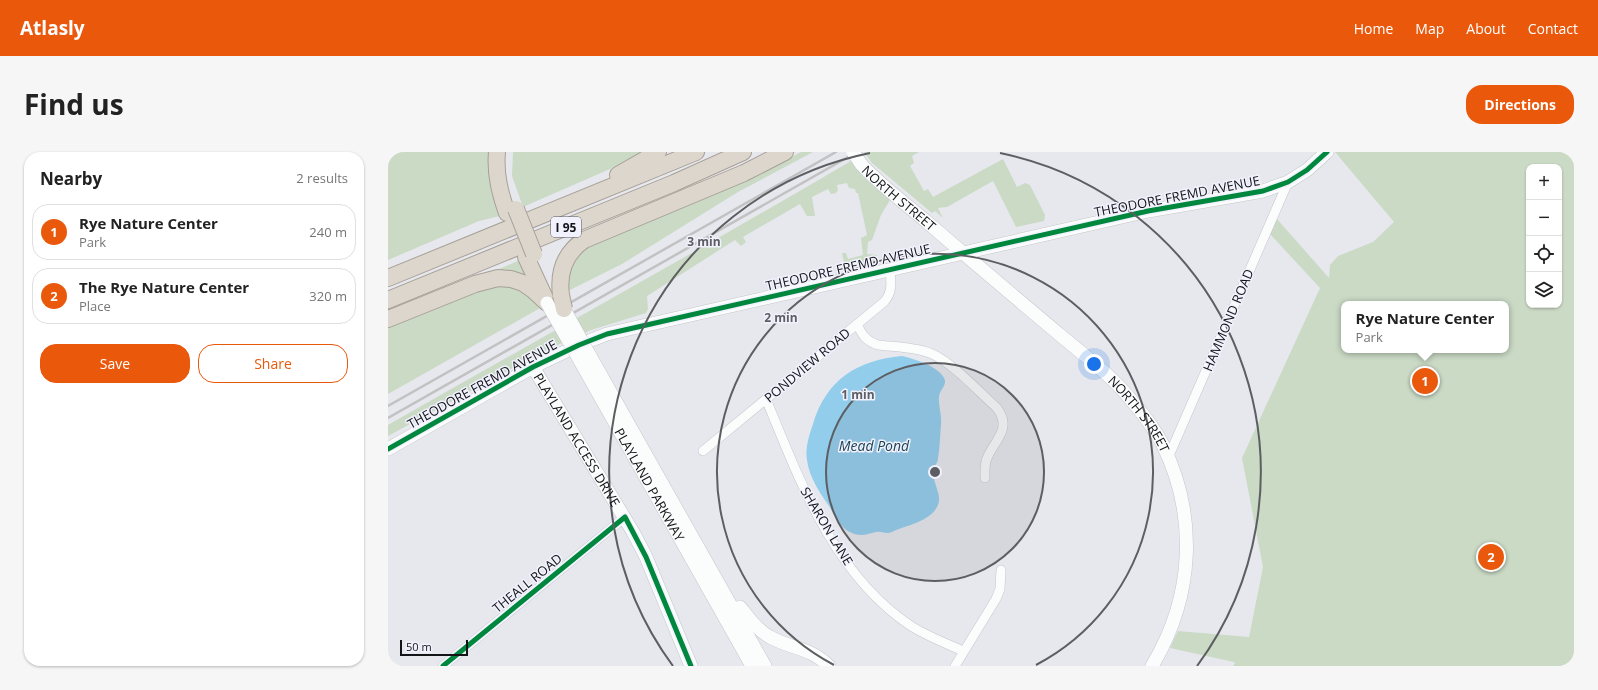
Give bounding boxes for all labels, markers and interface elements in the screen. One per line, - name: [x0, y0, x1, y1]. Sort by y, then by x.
- text: Atlasly: [20, 15, 85, 41]
- text: Home: [1354, 19, 1393, 38]
- text: Map: [1415, 19, 1444, 38]
- text: About: [1466, 19, 1506, 38]
- text: Contact: [1528, 19, 1578, 38]
- text: Find us: [24, 85, 124, 123]
- button: Directions: [1466, 85, 1574, 124]
- street label: NORTH STREET: [858, 161, 940, 235]
- map controls: [1526, 164, 1562, 308]
- button: +: [1526, 164, 1562, 200]
- text: Nearby: [40, 167, 102, 190]
- text: 2 results: [296, 169, 348, 187]
- street label: THEODORE FREMD AVENUE: [1093, 171, 1261, 221]
- button: −: [1526, 200, 1562, 236]
- text: Rye Nature Center: [79, 213, 218, 233]
- road number: I 95: [551, 217, 581, 237]
- text: 1: [50, 223, 58, 241]
- text: 240 m: [309, 223, 347, 241]
- text: Park: [79, 233, 106, 251]
- text: 3 min: [687, 233, 721, 250]
- button: locate: [1526, 236, 1562, 272]
- street label: THEODORE FREMD AVENUE: [764, 239, 932, 295]
- street label: HAMMOND ROAD: [1198, 266, 1258, 374]
- button: layers: [1526, 272, 1562, 308]
- text: The Rye Nature Center: [79, 277, 249, 297]
- text: 2: [50, 287, 58, 305]
- text: 320 m: [309, 287, 347, 305]
- text: Place: [79, 297, 111, 315]
- popup: [1341, 301, 1509, 353]
- text: Rye Nature Center: [1356, 308, 1494, 328]
- text: 2 min: [764, 309, 798, 326]
- street label: PONDVIEW ROAD: [760, 324, 854, 406]
- text: Park: [1356, 328, 1383, 346]
- street label: THEODORE FREMD AVENUE: [404, 335, 560, 433]
- button: Save: [40, 344, 190, 383]
- button: Share: [198, 344, 348, 383]
- your location: [1084, 354, 1104, 374]
- pin: 1: [1412, 366, 1438, 396]
- street label: PLAYLAND ACCESS DRIVE: [530, 369, 625, 510]
- street label: NORTH STREET: [1104, 372, 1174, 456]
- text: 1 min: [841, 386, 875, 403]
- street label: PLAYLAND PARKWAY: [611, 425, 689, 545]
- water label: Mead Pond: [839, 436, 910, 455]
- centre of rings: [928, 465, 942, 479]
- street label: SHARON LANE: [797, 484, 857, 568]
- pin: 2: [1478, 542, 1504, 572]
- street label: THEALL ROAD: [488, 549, 566, 617]
- scale bar: [400, 638, 468, 657]
- text: 50 m: [406, 639, 432, 654]

